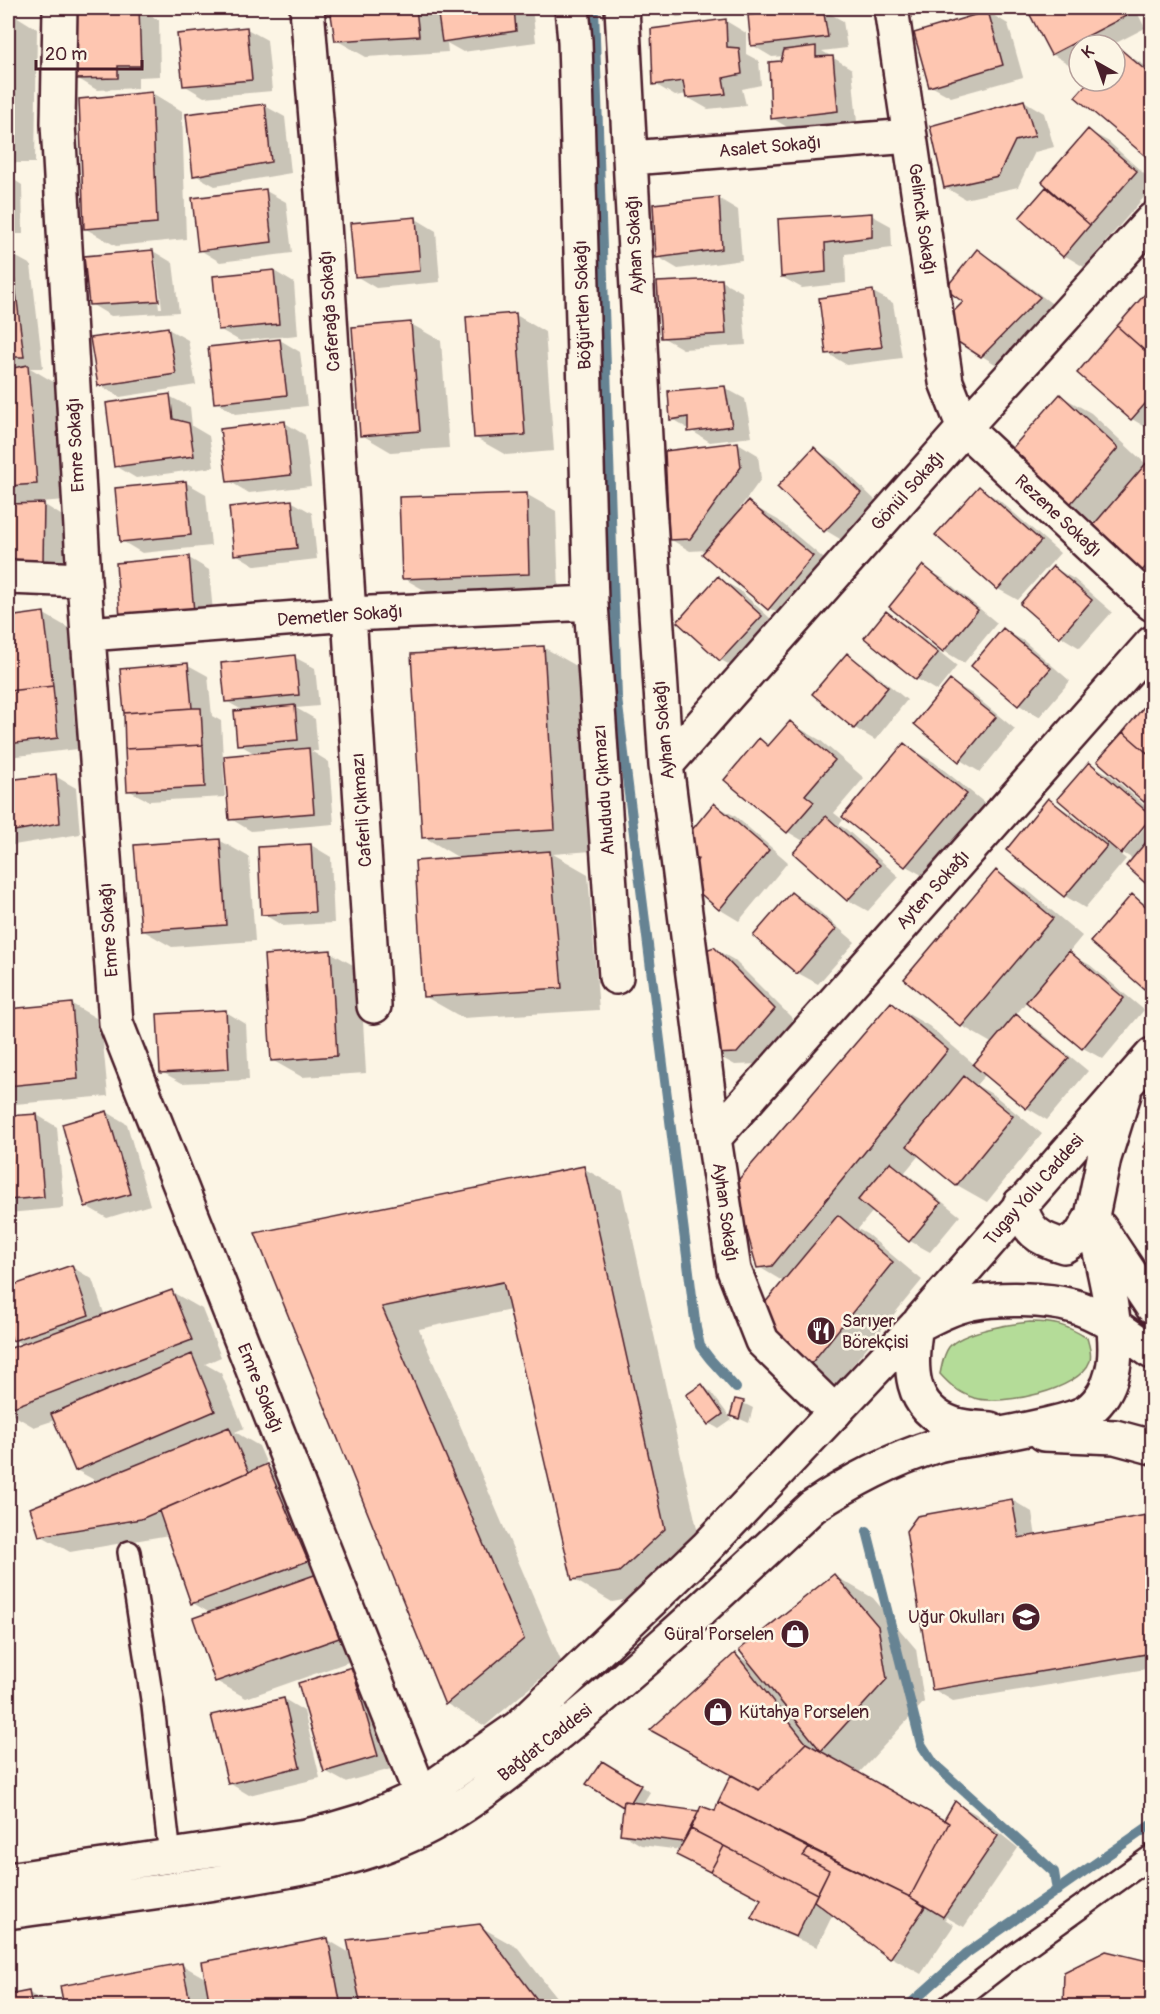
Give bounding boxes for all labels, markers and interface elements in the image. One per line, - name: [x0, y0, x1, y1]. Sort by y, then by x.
- scale bar: [36, 33, 142, 71]
- north arrow: [1067, 33, 1127, 93]
- text: K: [1078, 41, 1098, 63]
- text: 20 m: [45, 43, 87, 66]
- street label: Asalet Sokağı: [718, 131, 822, 163]
- street label: Gelincik Sokağı: [903, 162, 941, 276]
- street label: Ayhan Sokağı: [621, 195, 649, 295]
- street label: Böğürtlen Sokağı: [569, 240, 597, 370]
- street label: Caferağa Sokağı: [314, 250, 346, 372]
- street label: Emre Sokağı: [62, 397, 90, 493]
- street label: Gönül Sokağı: [866, 446, 950, 536]
- street label: Rezene Sokağı: [1010, 470, 1106, 562]
- street label: Demetler Sokağı: [276, 600, 404, 632]
- street label: Ayhan Sokağı: [648, 680, 680, 780]
- street label: Ahududu Çıkmazı: [588, 724, 620, 856]
- street label: Caferli Çıkmazı: [347, 752, 377, 868]
- street label: Ayten Sokağı: [891, 846, 975, 934]
- street label: Emre Sokağı: [94, 882, 124, 978]
- street label: Tugay Yolu Caddesi: [979, 1129, 1089, 1251]
- street label: Ayhan Sokağı: [707, 1161, 743, 1263]
- place label: Sarıyer Börekçisi: [842, 1310, 908, 1354]
- restaurant icon: Sarıyer Börekçisi: [805, 1315, 837, 1347]
- street label: Emre Sokağı: [232, 1340, 288, 1436]
- school or university icon: Uğur Okulları: [1010, 1601, 1042, 1633]
- place label: Uğur Okulları: [908, 1606, 1005, 1629]
- shop icon: Güral Porselen: [779, 1618, 811, 1650]
- place label: Güral Porselen: [664, 1623, 774, 1646]
- shop icon: Kütahya Porselen: [702, 1696, 734, 1728]
- street label: Bağdat Caddesi: [493, 1699, 597, 1787]
- place label: Kütahya Porselen: [739, 1701, 869, 1724]

